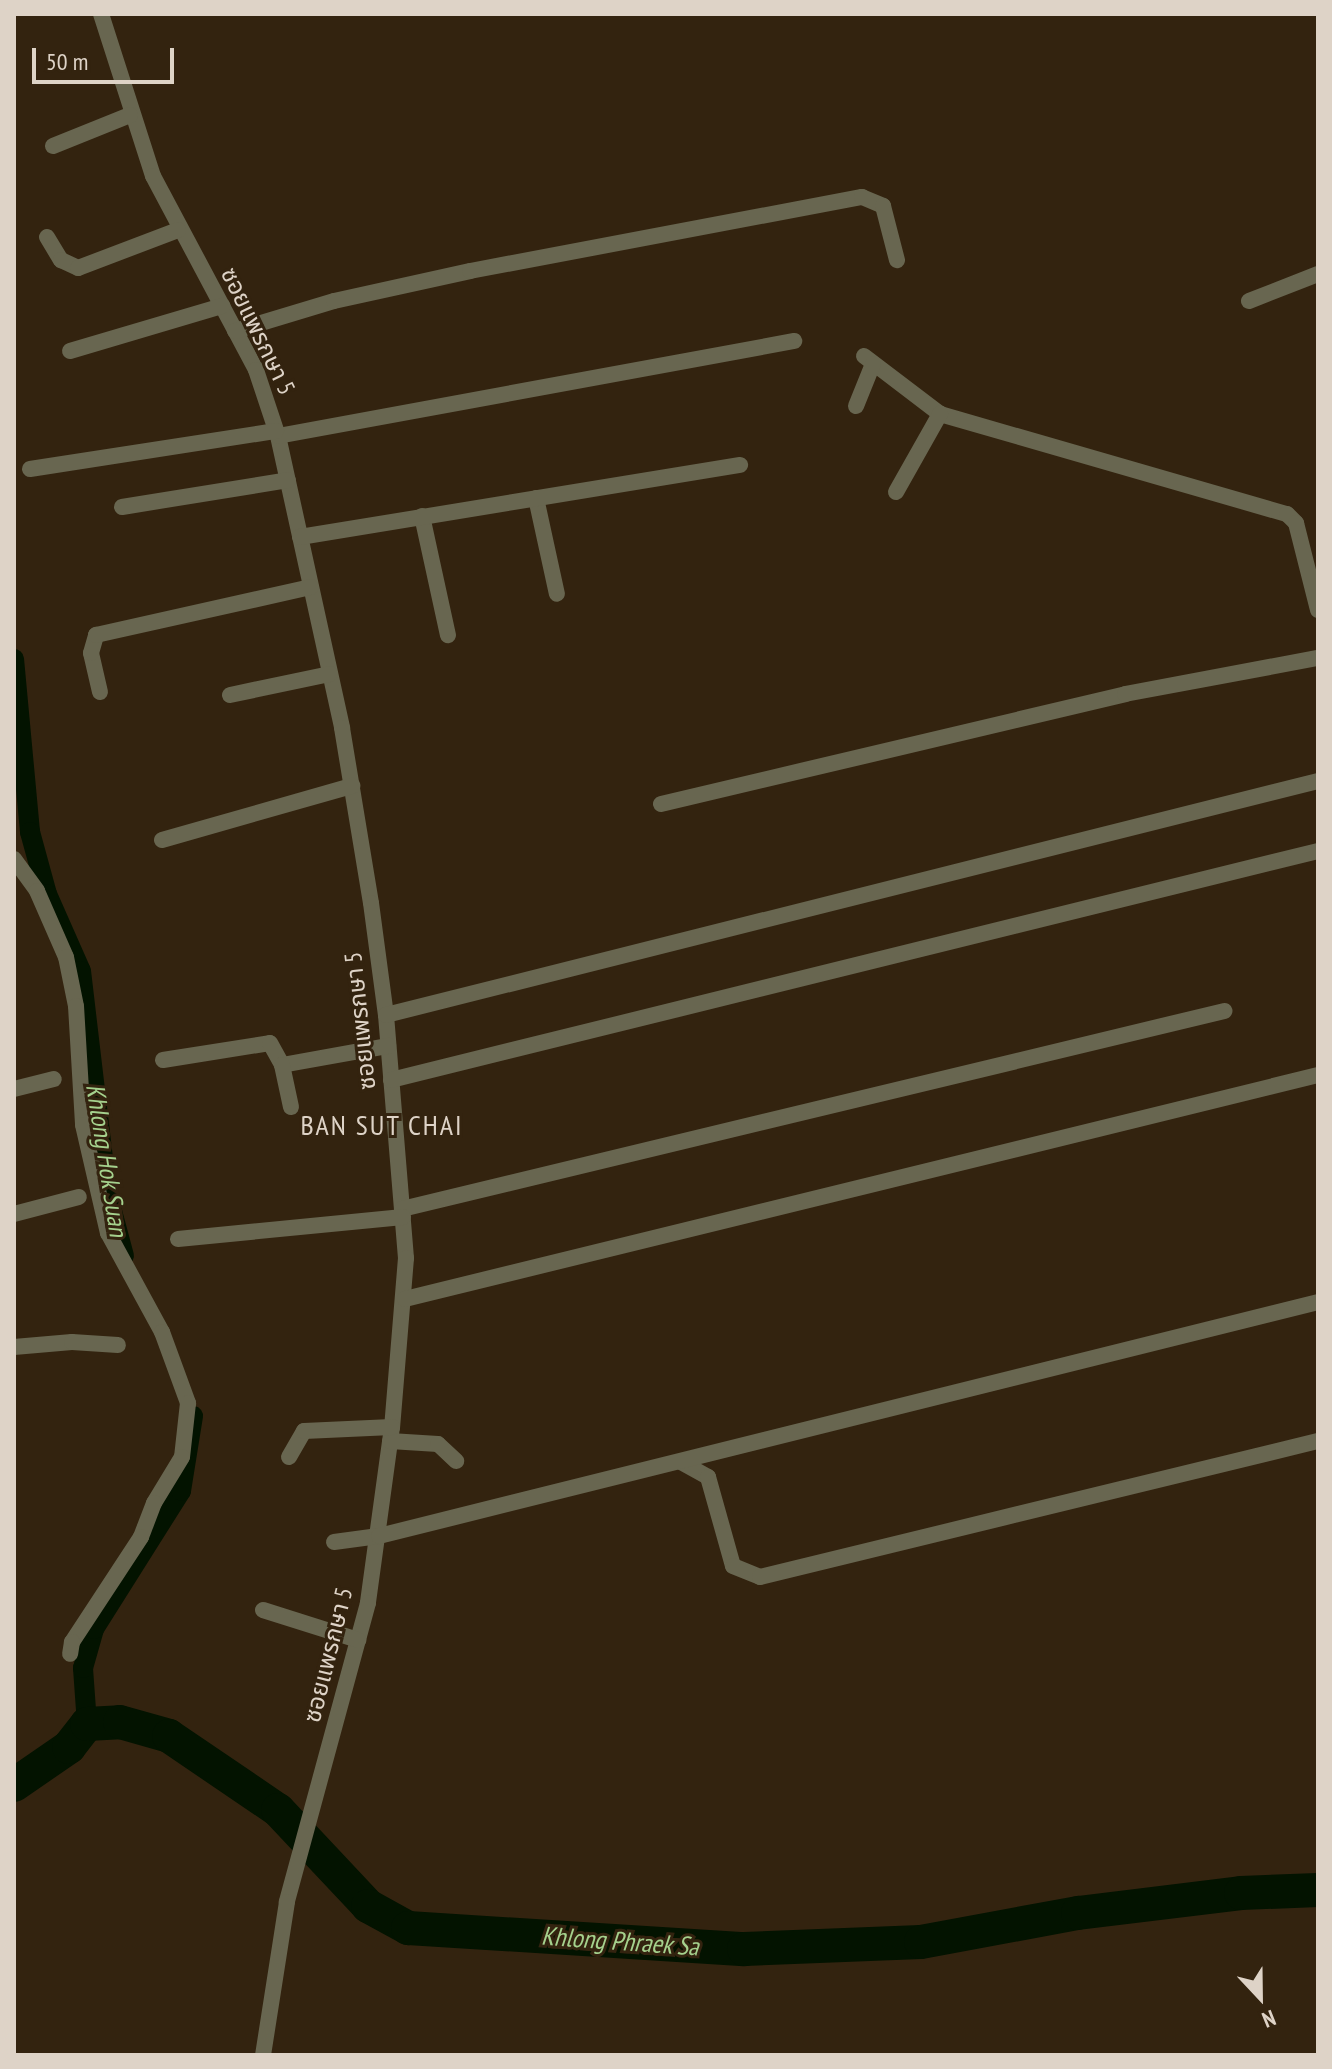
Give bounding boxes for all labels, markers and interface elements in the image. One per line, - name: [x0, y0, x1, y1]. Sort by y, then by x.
- scale bar: [36, 32, 178, 82]
- text: 50 m: [46, 46, 88, 77]
- street label: ซอยแพรกษา 5: [215, 263, 301, 399]
- street label: ซอยแพรกษา 5: [338, 951, 382, 1091]
- water label: Khlong Hok Suan: [79, 1081, 135, 1239]
- district label: BAN SUT CHAI: [300, 1108, 464, 1142]
- street label: ซอยแพรกษา 5: [297, 1584, 359, 1726]
- water label: Khlong Phraek Sa: [540, 1920, 700, 1962]
- north arrow: [1220, 1957, 1300, 2037]
- text: N: [1258, 2004, 1280, 2034]

